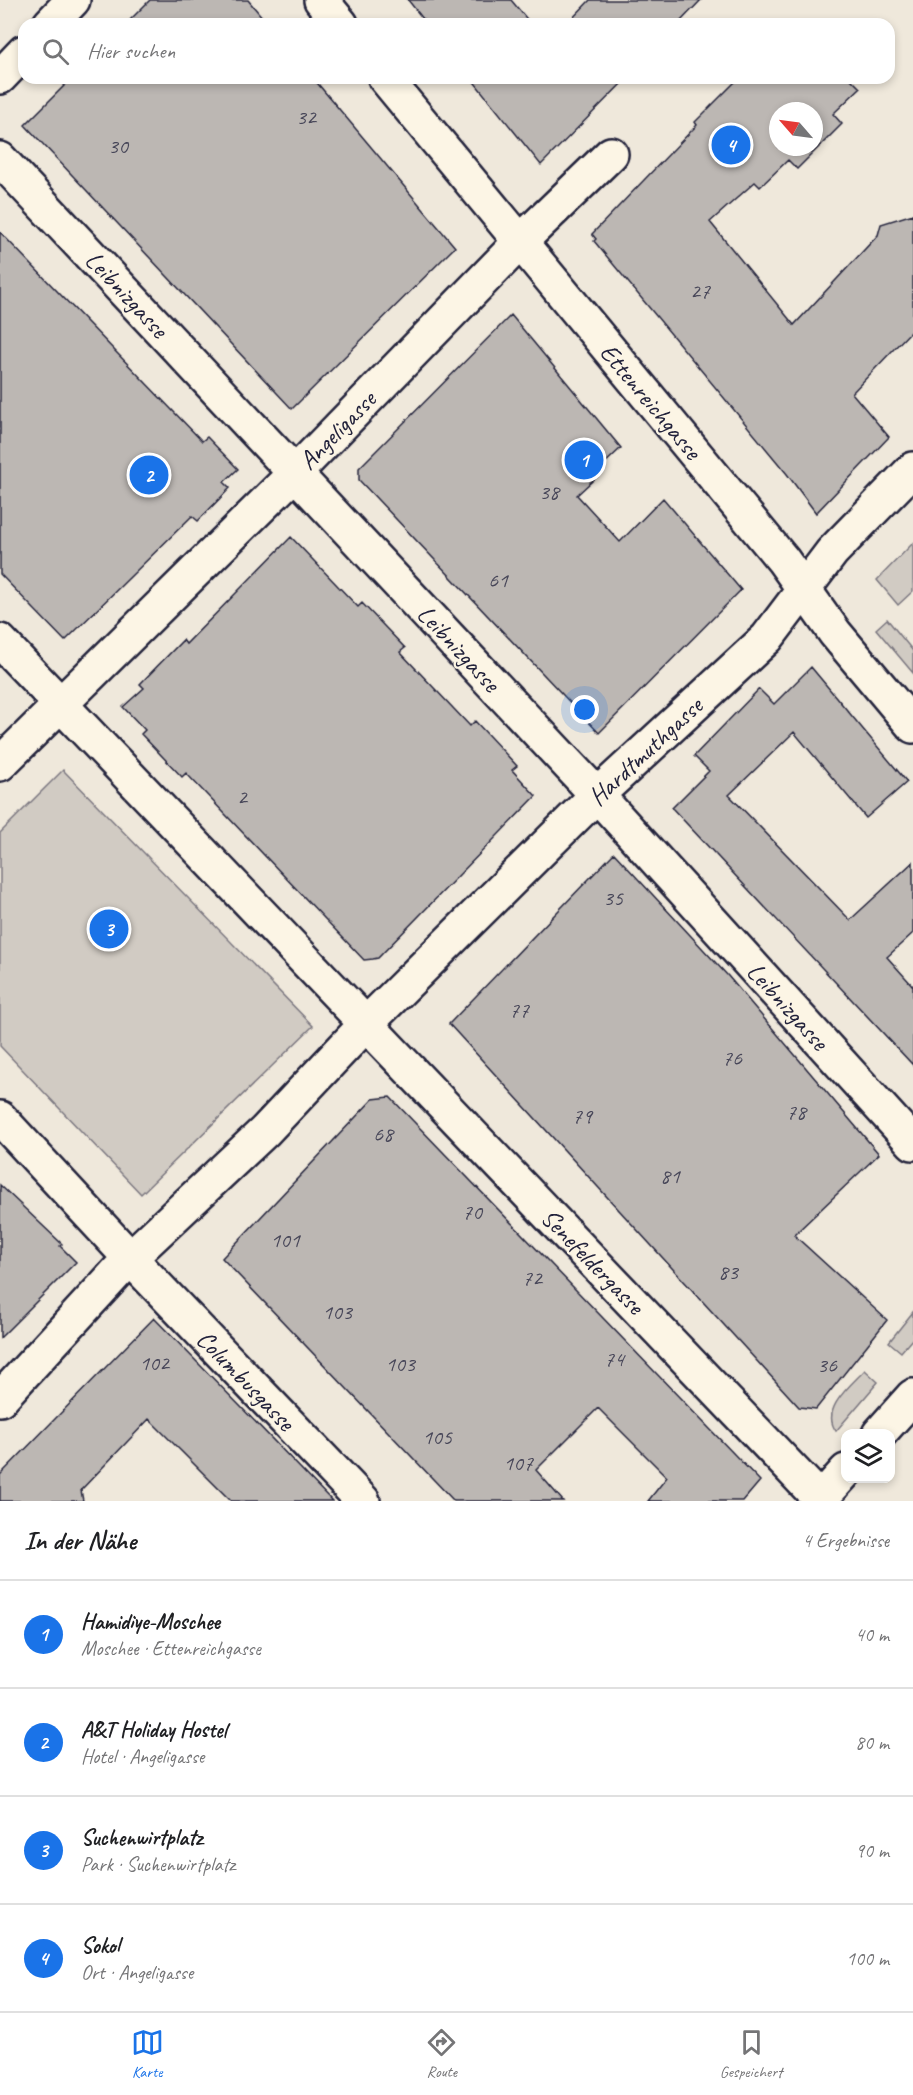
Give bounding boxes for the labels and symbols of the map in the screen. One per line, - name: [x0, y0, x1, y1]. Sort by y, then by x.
- north arrow: [769, 102, 823, 156]
- house number: 32: [296, 103, 318, 131]
- pin: 4: [712, 122, 750, 168]
- house number: 30: [108, 132, 130, 160]
- street label: Leibnizgasse: [78, 244, 176, 346]
- house number: 27: [690, 277, 711, 305]
- street label: Ettenreichgasse: [593, 337, 710, 467]
- street label: Angeligasse: [292, 382, 385, 477]
- pin: 1: [564, 438, 604, 482]
- pin: 2: [130, 452, 168, 498]
- house number: 38: [539, 478, 561, 506]
- house number: 61: [488, 566, 509, 594]
- street label: Leibnizgasse: [410, 598, 508, 700]
- street label: Hardtmuthgasse: [581, 688, 711, 813]
- your location: [570, 695, 599, 724]
- house number: 2: [237, 783, 249, 811]
- house number: 35: [603, 884, 624, 912]
- pin: 3: [90, 906, 128, 952]
- street label: Leibnizgasse: [739, 955, 837, 1058]
- house number: 77: [509, 996, 530, 1024]
- house number: 76: [722, 1044, 743, 1072]
- house number: 78: [786, 1098, 808, 1126]
- house number: 79: [572, 1102, 594, 1130]
- house number: 68: [373, 1120, 395, 1148]
- house number: 81: [660, 1162, 681, 1190]
- house number: 70: [462, 1198, 484, 1226]
- street label: Senefeldergasse: [534, 1201, 652, 1322]
- house number: 101: [270, 1226, 301, 1254]
- house number: 83: [718, 1258, 740, 1286]
- house number: 72: [522, 1264, 544, 1292]
- house number: 103: [322, 1298, 354, 1326]
- street label: Columbusgasse: [189, 1323, 303, 1439]
- house number: 74: [604, 1345, 626, 1373]
- house number: 102: [139, 1349, 171, 1377]
- house number: 103: [385, 1350, 417, 1378]
- house number: 36: [817, 1351, 838, 1379]
- house number: 105: [422, 1423, 453, 1451]
- house number: 107: [503, 1449, 534, 1477]

